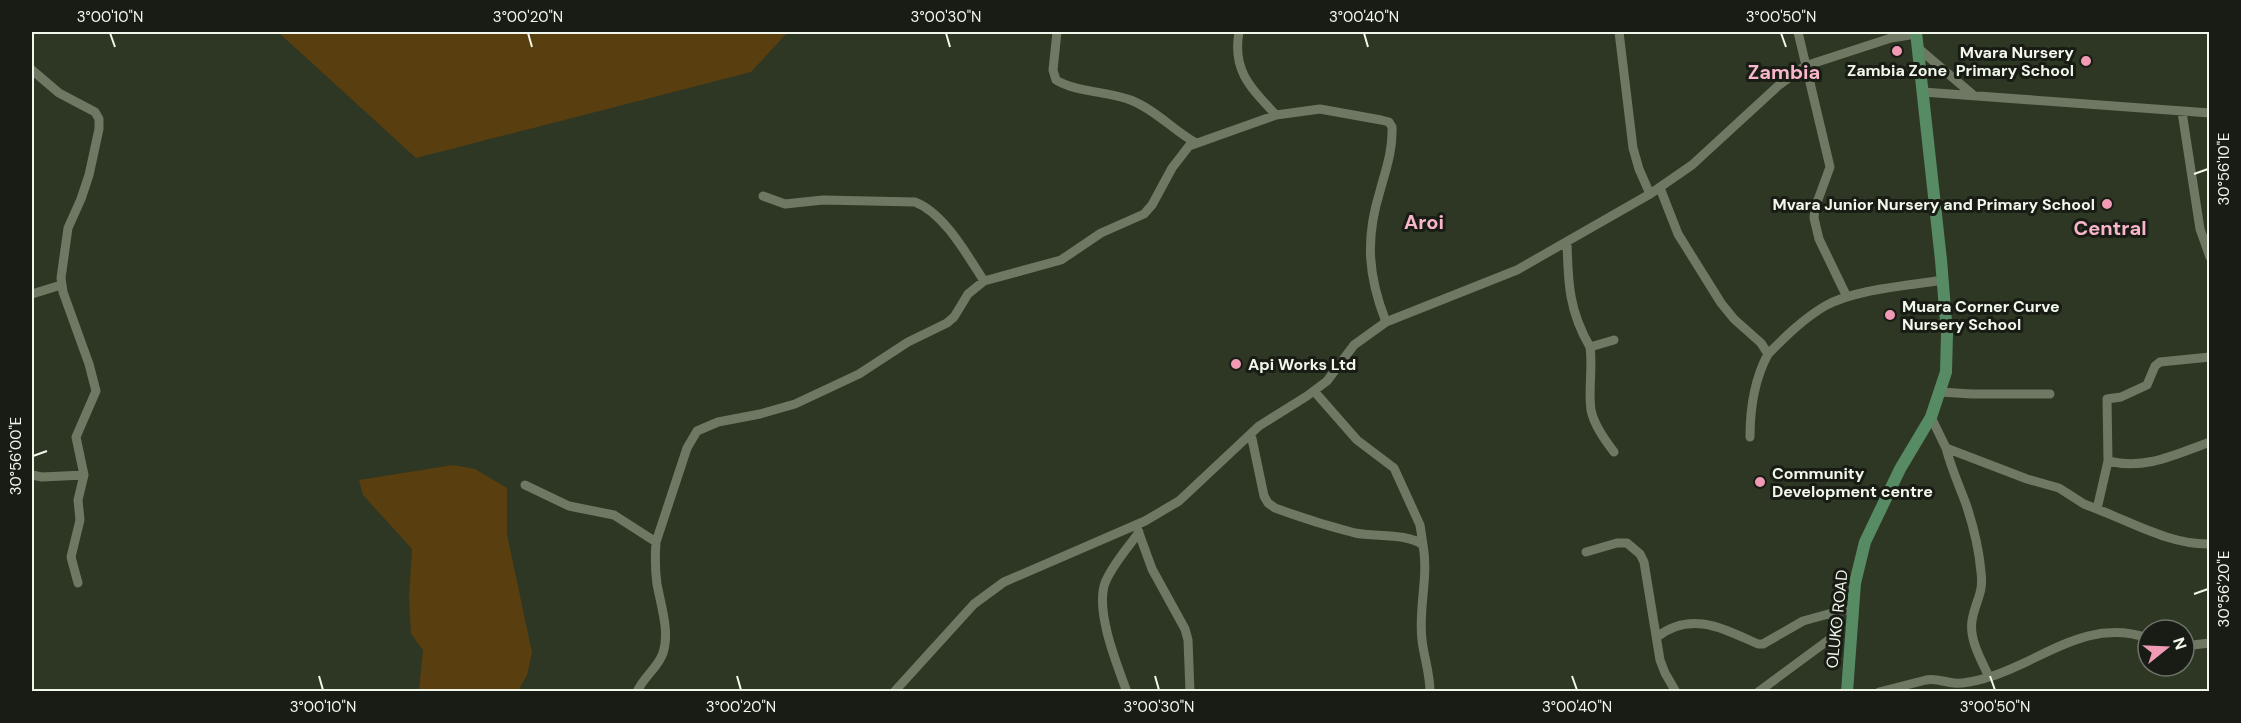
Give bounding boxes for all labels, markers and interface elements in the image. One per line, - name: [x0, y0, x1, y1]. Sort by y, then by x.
- text: 3°00'10"N: [77, 7, 143, 27]
- text: 3°00'20"N: [493, 7, 563, 27]
- text: 3°00'30"N: [911, 7, 981, 27]
- text: 3°00'40"N: [1329, 7, 1399, 27]
- text: 3°00'50"N: [1746, 7, 1816, 27]
- place label: Mvara Nursery Primary School: [1956, 42, 2074, 81]
- marker: Zambia Zone: [1890, 44, 1904, 58]
- marker: Mvara Nursery Primary School: [2079, 54, 2093, 68]
- district label: Zambia: [1748, 59, 1820, 85]
- place label: Zambia Zone: [1847, 60, 1947, 81]
- text: 30°56'10"E: [2214, 132, 2234, 206]
- place label: Mvara Junior Nursery and Primary School: [1773, 194, 2095, 215]
- marker: Mvara Junior Nursery and Primary School: [2100, 197, 2114, 211]
- district label: Aroi: [1404, 209, 1444, 235]
- district label: Central: [2073, 215, 2147, 241]
- place label: Muara Corner Curve Nursery School: [1902, 296, 2060, 335]
- marker: Muara Corner Curve Nursery School: [1883, 308, 1897, 322]
- place label: Api Works Ltd: [1248, 354, 1356, 375]
- marker: Api Works Ltd: [1229, 357, 1243, 371]
- text: 30°56'00"E: [6, 417, 26, 495]
- place label: Community Development centre: [1772, 463, 1933, 502]
- marker: Community Development centre: [1753, 475, 1767, 489]
- text: 30°56'20"E: [2214, 551, 2234, 627]
- street label: OLUKO ROAD: [1821, 569, 1853, 669]
- north arrow: [2136, 618, 2196, 678]
- text: N: [2168, 635, 2192, 652]
- text: 3°00'10"N: [290, 697, 356, 717]
- text: 3°00'20"N: [706, 697, 776, 717]
- text: 3°00'30"N: [1124, 697, 1194, 717]
- text: 3°00'40"N: [1542, 697, 1612, 717]
- text: 3°00'50"N: [1960, 697, 2030, 717]

